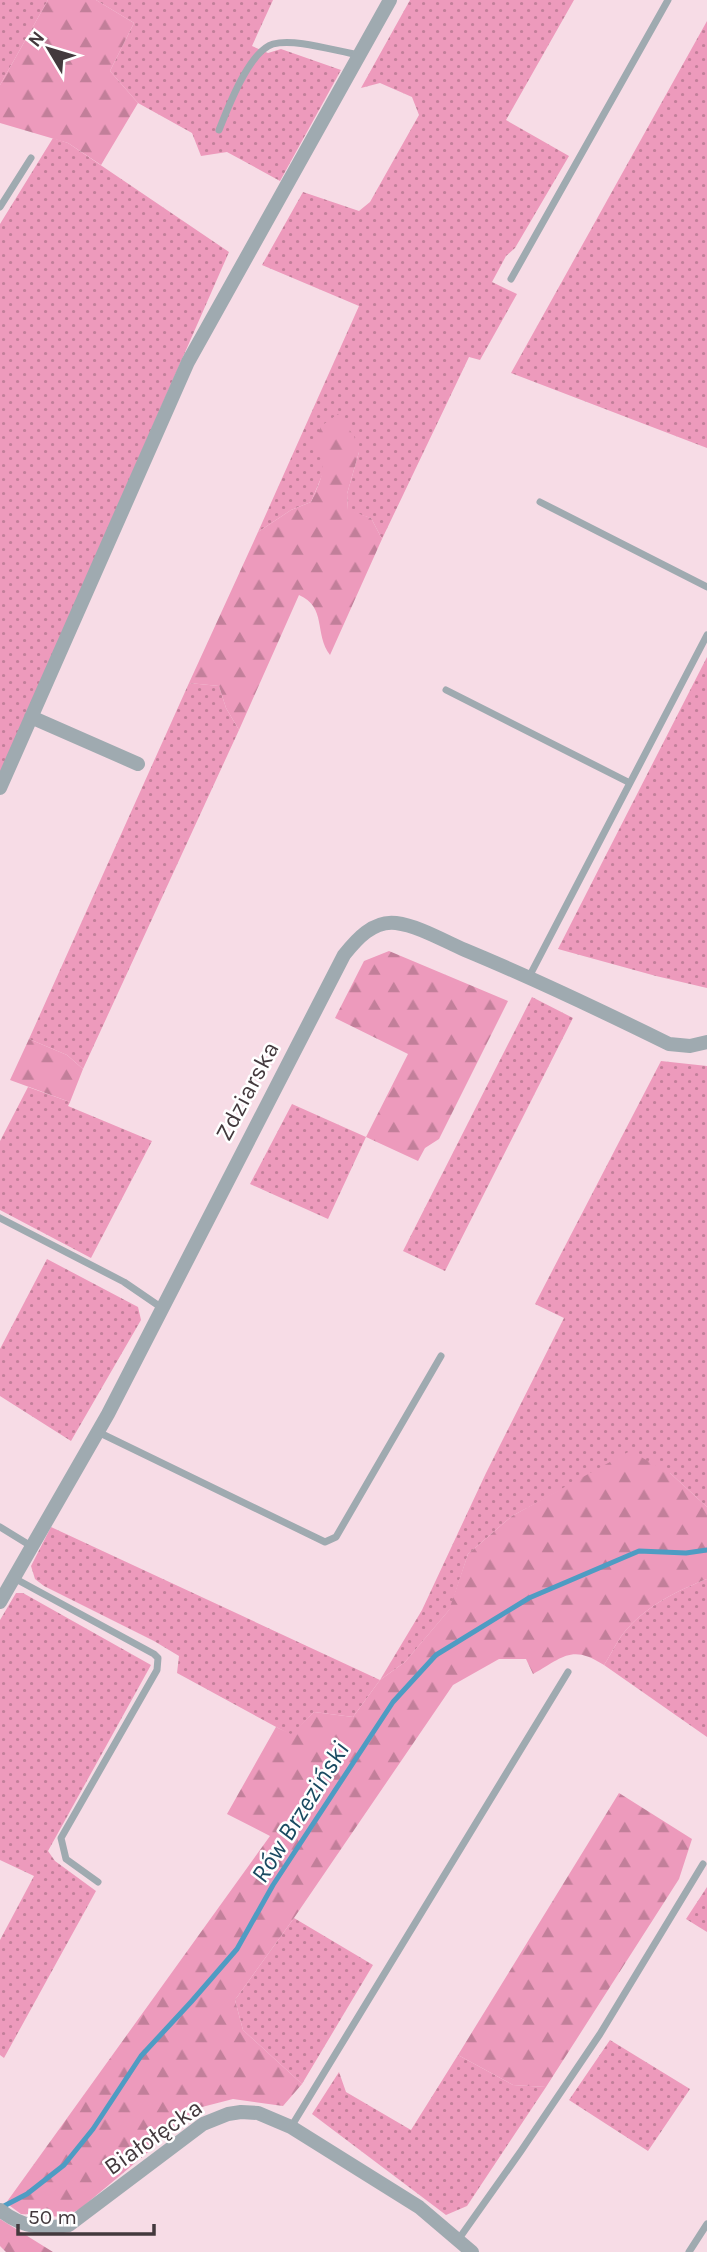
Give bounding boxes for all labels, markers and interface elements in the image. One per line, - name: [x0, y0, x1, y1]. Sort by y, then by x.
- north arrow: [14, 14, 84, 84]
- text: N: [24, 27, 49, 51]
- street label: Zdziarska: [209, 1037, 285, 1145]
- water label: Rów Brzeziński: [244, 1736, 356, 1888]
- street label: Białołęcka: [99, 2093, 207, 2181]
- scale bar: [18, 2192, 154, 2236]
- text: 50 m: [28, 2205, 77, 2229]

